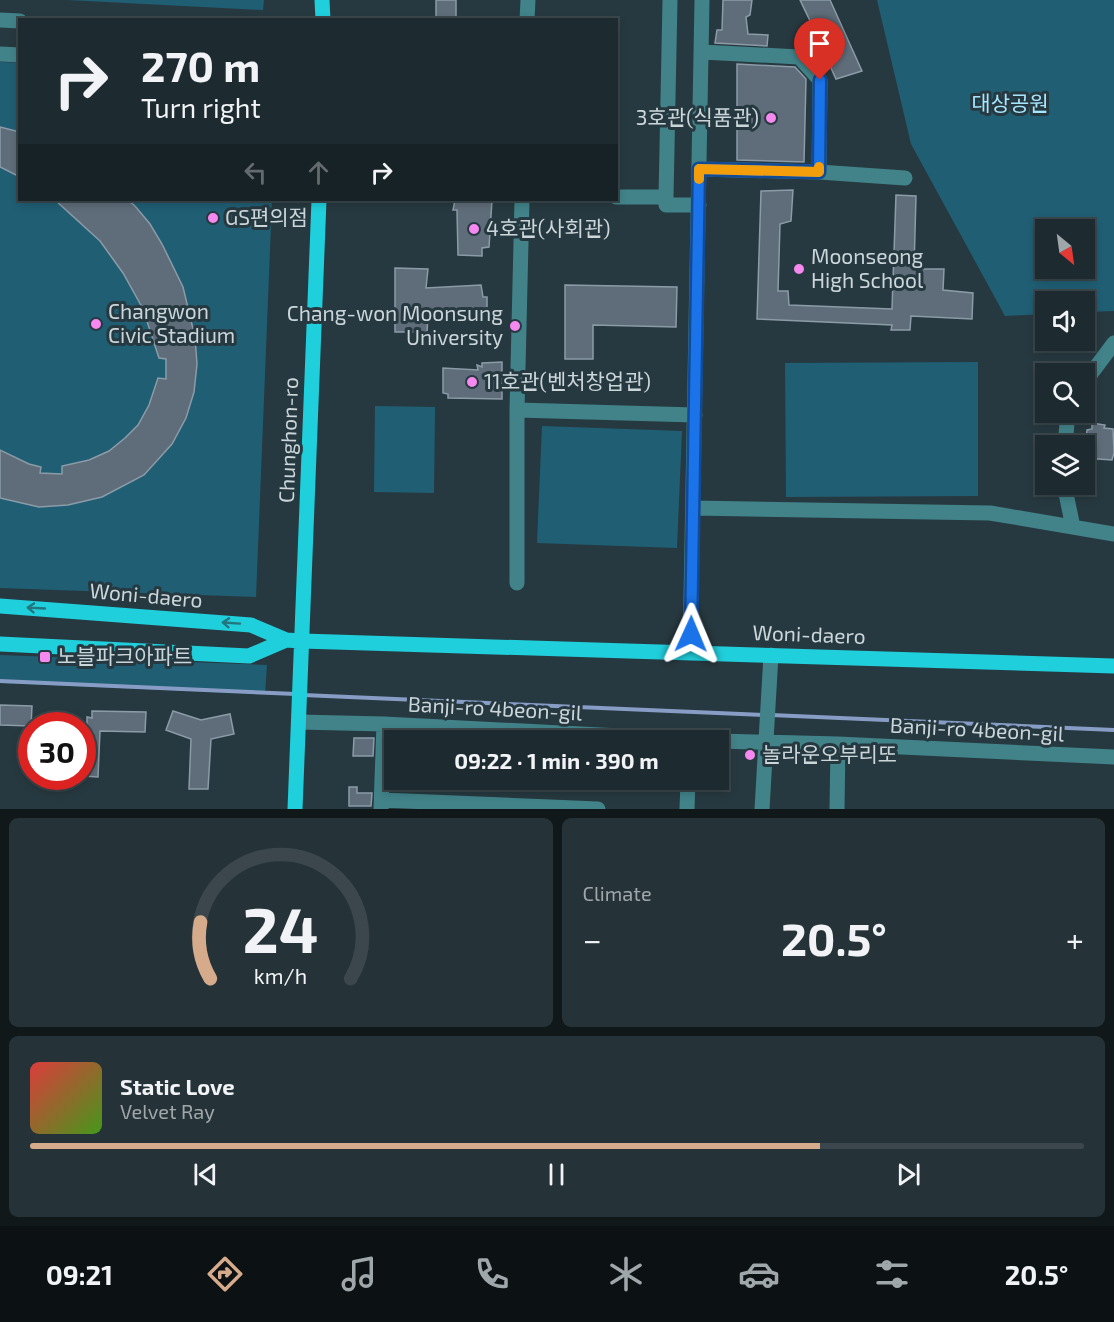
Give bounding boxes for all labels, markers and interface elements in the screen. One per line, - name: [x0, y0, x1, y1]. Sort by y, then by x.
- pin: [794, 18, 845, 80]
- icon: arrive: [803, 27, 836, 60]
- text: 270 m: [141, 40, 260, 90]
- icon: right: [42, 42, 120, 120]
- park label: 대상공원: [971, 90, 1049, 115]
- text: Turn right: [141, 91, 261, 123]
- place label: 3호관(식품관): [636, 104, 759, 129]
- marker: 3호관(식품관): [764, 111, 778, 125]
- icon: left: [239, 156, 272, 189]
- icon: ahead: [302, 156, 335, 189]
- icon: right: [365, 156, 398, 189]
- place label: GS편의점: [225, 204, 308, 229]
- marker: GS편의점: [206, 211, 220, 225]
- place label: 4호관(사회관): [486, 215, 611, 240]
- north arrow: [1035, 219, 1095, 279]
- map controls: [1035, 219, 1095, 495]
- marker: 4호관(사회관): [467, 222, 481, 236]
- place label: Moonseong High School: [811, 243, 924, 292]
- marker: Moonseong High School: [792, 262, 806, 276]
- button: sound: [1035, 291, 1095, 351]
- place label: Changwon Civic Stadium: [108, 298, 235, 347]
- place label: Chang-won Moonsung University: [287, 300, 503, 349]
- marker: Changwon Civic Stadium: [89, 317, 103, 331]
- marker: Chang-won Moonsung University: [508, 319, 522, 333]
- button: search: [1035, 363, 1095, 423]
- place label: 11호관(벤처창업관): [484, 368, 651, 393]
- marker: 11호관(벤처창업관): [465, 375, 479, 389]
- street label: Chunghon-ro: [273, 377, 302, 503]
- button: layers: [1035, 435, 1095, 495]
- street label: Woni-daero: [89, 577, 204, 612]
- position arrow: [659, 602, 723, 666]
- one-way arrow: [27, 603, 47, 614]
- one-way arrow: [221, 618, 241, 629]
- street label: Woni-daero: [752, 619, 866, 648]
- place label: 노블파크아파트: [57, 643, 192, 668]
- marker: 노블파크아파트: [38, 650, 52, 664]
- street label: Banji-ro 4beon-gil: [407, 690, 584, 726]
- street label: Banji-ro 4beon-gil: [889, 711, 1066, 747]
- speed limit sign: 30: [18, 712, 96, 790]
- place label: 놀라운오부리또: [762, 741, 897, 766]
- text: 09:22 · 1 min · 390 m: [454, 747, 659, 773]
- marker: 놀라운오부리또: [743, 748, 757, 762]
- text: Climate: [583, 881, 652, 905]
- text: 24: [243, 891, 319, 966]
- text: 20.5°: [781, 911, 887, 965]
- text: −: [583, 919, 602, 959]
- text: +: [1066, 919, 1084, 959]
- text: km/h: [254, 964, 307, 989]
- text: Static Love: [120, 1073, 235, 1099]
- text: Velvet Ray: [120, 1099, 215, 1123]
- icon: previous: [189, 1158, 222, 1191]
- icon: pause: [540, 1158, 573, 1191]
- icon: next: [892, 1158, 925, 1191]
- icon: directions: [204, 1253, 246, 1295]
- icon: music: [338, 1253, 380, 1295]
- icon: phone: [471, 1253, 513, 1295]
- icon: climate: [605, 1253, 647, 1295]
- icon: car: [738, 1253, 780, 1295]
- icon: filters: [871, 1253, 913, 1295]
- text: 09:21: [46, 1258, 113, 1290]
- text: 20.5°: [1005, 1258, 1068, 1290]

